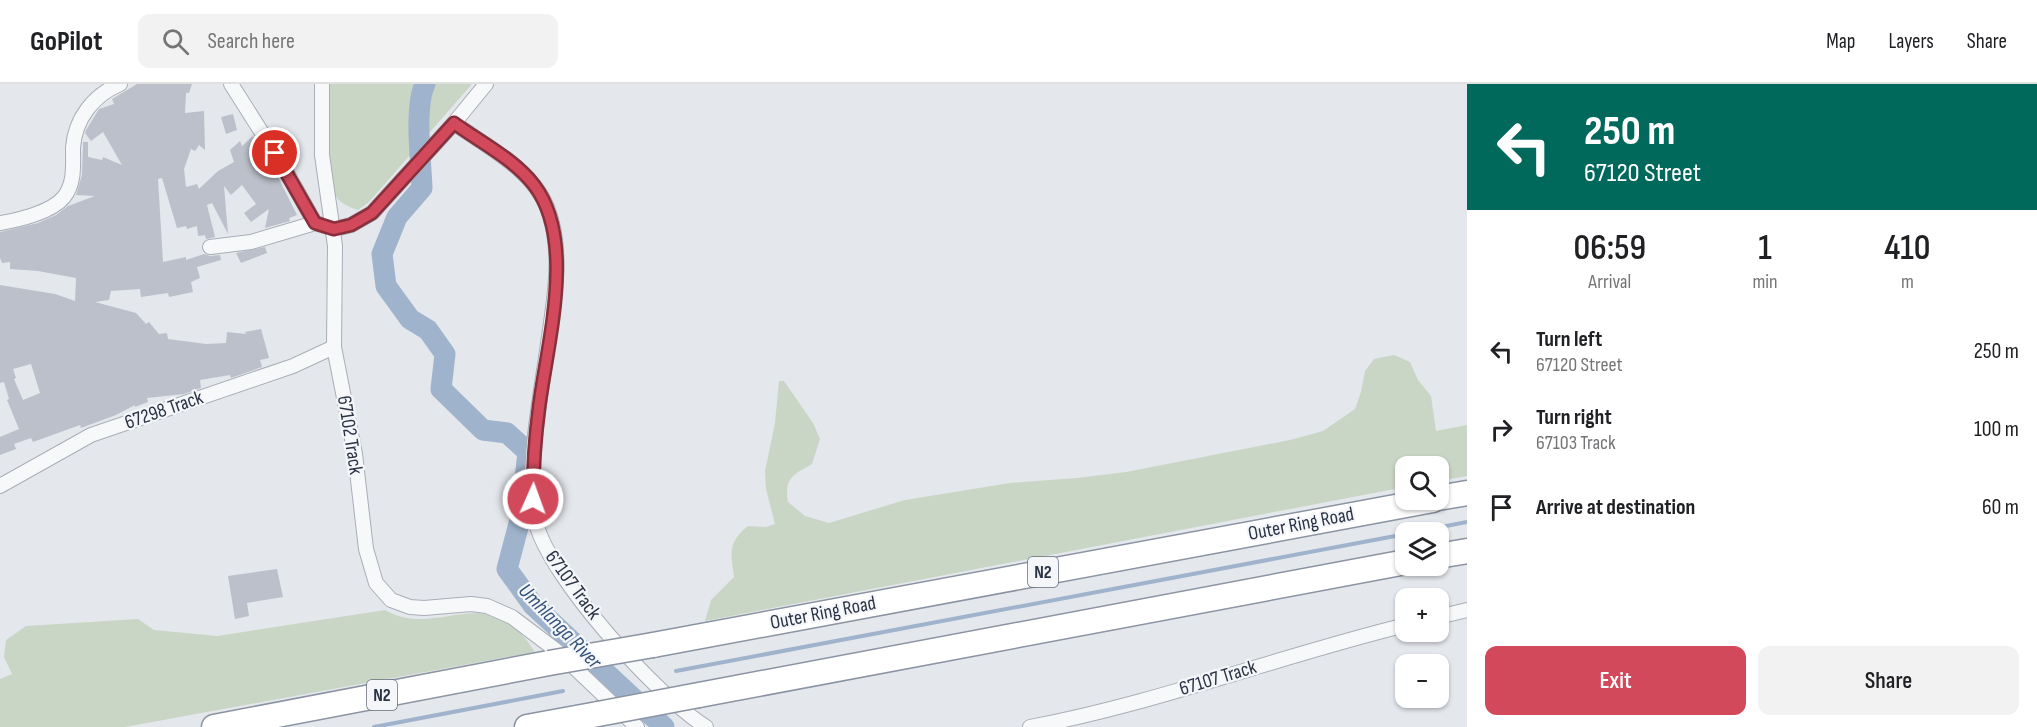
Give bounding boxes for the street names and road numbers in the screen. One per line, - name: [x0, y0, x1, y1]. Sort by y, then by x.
- street label: 67298 Track: [122, 385, 207, 435]
- street label: 67102 Track: [332, 394, 368, 477]
- street label: Outer Ring Road: [1246, 502, 1356, 546]
- street label: 67107 Track: [540, 546, 606, 624]
- road number: N2: [1028, 557, 1058, 587]
- street label: Outer Ring Road: [768, 591, 878, 635]
- street label: 67107 Track: [1177, 655, 1260, 701]
- road number: N2: [367, 680, 397, 710]

